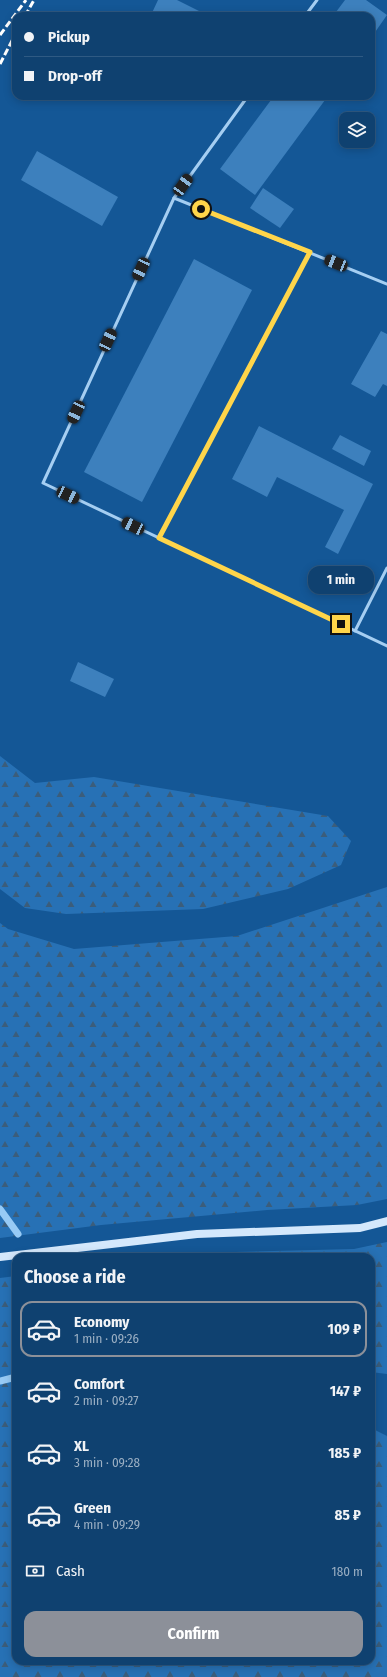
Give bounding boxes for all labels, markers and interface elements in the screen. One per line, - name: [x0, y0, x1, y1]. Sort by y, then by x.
- text: Pickup: [48, 28, 90, 46]
- text: Drop-off: [48, 67, 102, 85]
- map controls: [339, 112, 375, 148]
- button: layers: [339, 112, 375, 148]
- car: [171, 172, 195, 198]
- route start: [192, 200, 210, 218]
- car: [323, 253, 349, 273]
- car: [130, 256, 152, 282]
- car: [97, 327, 119, 353]
- car: [65, 399, 87, 425]
- car: [55, 484, 81, 506]
- car: [120, 515, 146, 537]
- callout: 1 min: [308, 566, 374, 594]
- text: 1 min: [327, 572, 355, 587]
- route end: [332, 615, 350, 633]
- text: Choose a ride: [24, 1266, 126, 1288]
- icon: car: [26, 1311, 62, 1347]
- text: Economy: [74, 1313, 129, 1331]
- text: 109 ₽: [328, 1320, 361, 1338]
- text: 1 min · 09:26: [74, 1331, 139, 1346]
- icon: car: [26, 1373, 62, 1409]
- text: Comfort: [74, 1375, 125, 1393]
- text: 147 ₽: [330, 1382, 361, 1400]
- text: 2 min · 09:27: [74, 1393, 138, 1408]
- icon: car: [26, 1435, 62, 1471]
- text: XL: [74, 1437, 89, 1455]
- text: 185 ₽: [328, 1444, 361, 1462]
- text: 3 min · 09:28: [74, 1455, 140, 1470]
- icon: car: [26, 1497, 62, 1533]
- text: Green: [74, 1499, 111, 1517]
- text: 85 ₽: [334, 1506, 361, 1524]
- text: 4 min · 09:29: [74, 1517, 140, 1532]
- icon: cash: [24, 1560, 46, 1582]
- text: Cash: [56, 1562, 85, 1580]
- text: 180 m: [332, 1564, 363, 1579]
- button: Confirm: [24, 1611, 363, 1657]

